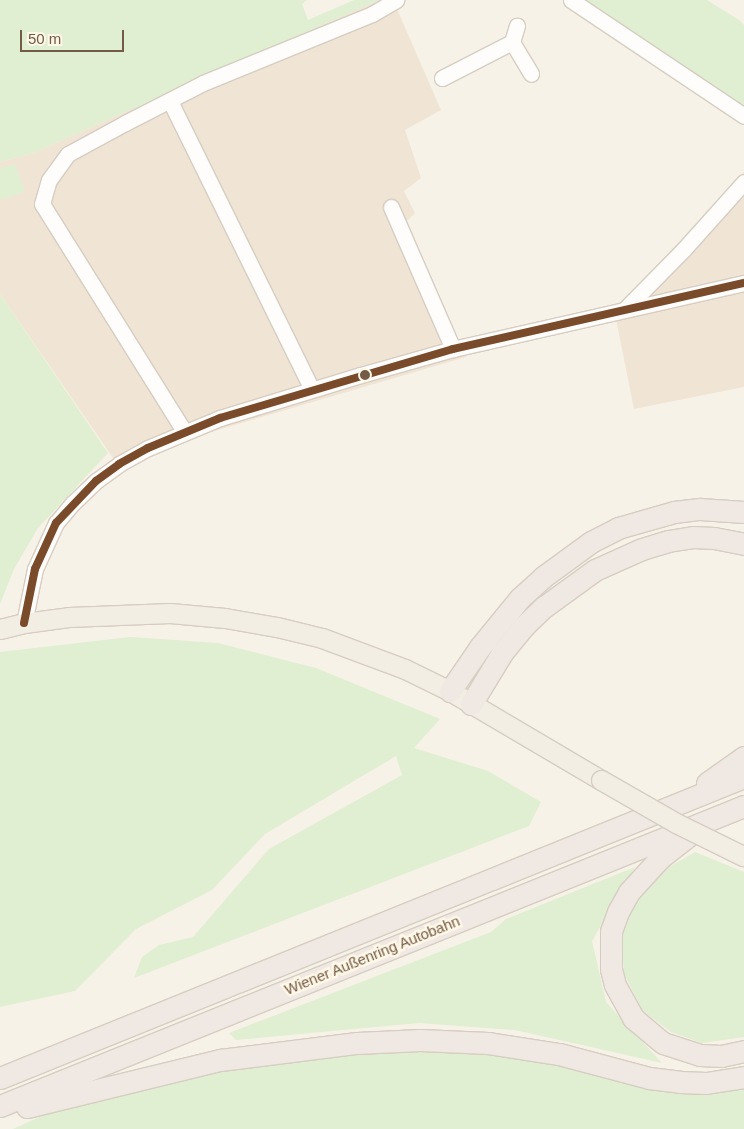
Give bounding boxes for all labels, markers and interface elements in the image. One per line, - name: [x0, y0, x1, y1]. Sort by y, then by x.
- scale bar: [22, 20, 126, 52]
- text: 50 m: [28, 30, 61, 47]
- unlabelled marker: [360, 370, 370, 380]
- street label: Wiener Außenring Autobahn: [281, 911, 463, 999]

